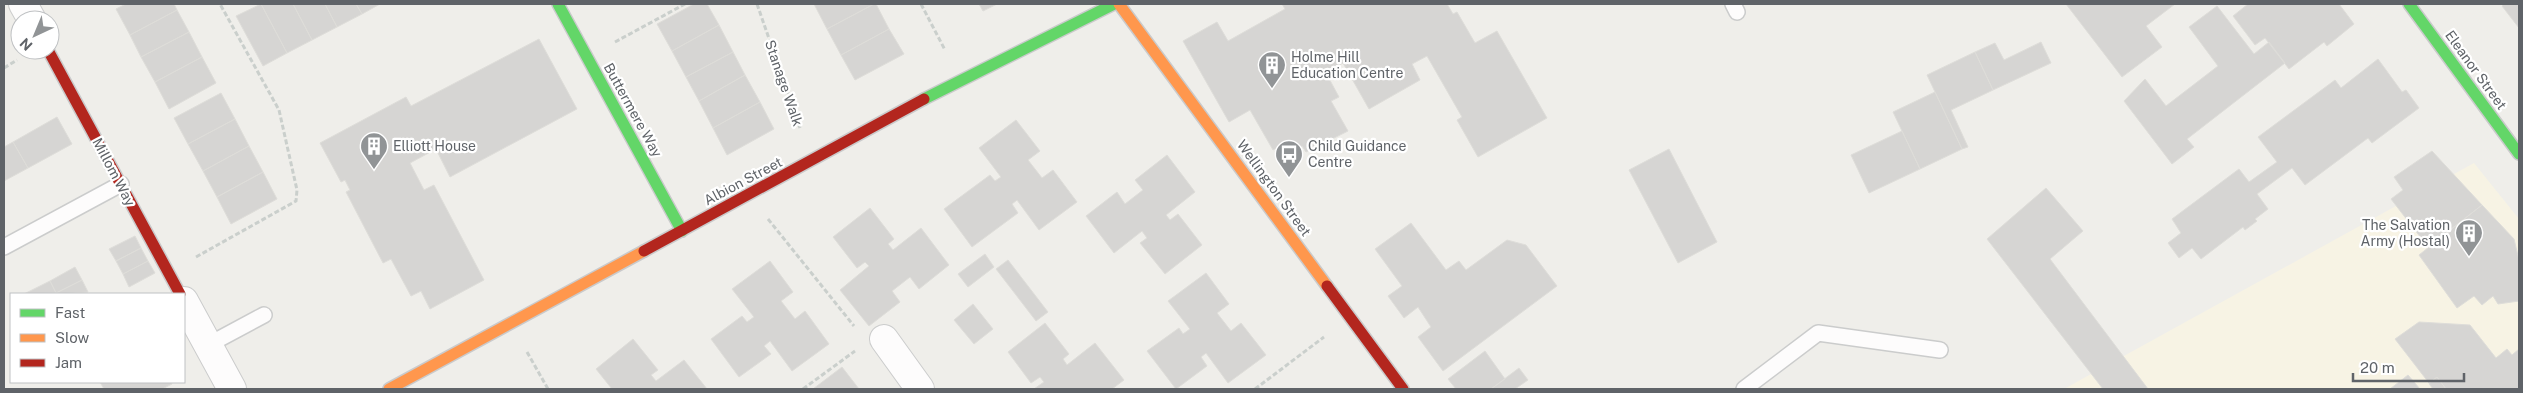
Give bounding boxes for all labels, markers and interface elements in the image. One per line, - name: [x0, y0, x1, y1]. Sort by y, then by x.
- north arrow: [10, 10, 60, 60]
- street label: Eleanor Street: [2442, 27, 2510, 113]
- text: N: [16, 35, 35, 54]
- street label: Stanage Walk: [762, 38, 806, 128]
- place label: Holme Hill Education Centre: [1291, 49, 1403, 81]
- building icon: Holme Hill Education Centre: [1257, 50, 1287, 89]
- street label: Buttermere Way: [601, 60, 666, 160]
- building icon: Elliott House: [359, 131, 389, 170]
- street label: Millom Way: [89, 135, 139, 209]
- street label: Wellington Street: [1234, 137, 1314, 239]
- place label: Elliott House: [393, 138, 476, 154]
- place label: Child Guidance Centre: [1308, 138, 1407, 170]
- bus stop icon: Child Guidance Centre: [1274, 139, 1304, 178]
- street label: Albion Street: [701, 154, 785, 208]
- place label: The Salvation Army (Hostal): [2360, 217, 2450, 249]
- building icon: The Salvation Army (Hostal): [2454, 218, 2484, 257]
- legend: [10, 293, 185, 383]
- text: Fast: [55, 304, 85, 321]
- text: Slow: [55, 329, 90, 346]
- scale bar: [2353, 350, 2464, 382]
- text: Jam: [55, 354, 82, 371]
- text: 20 m: [2360, 359, 2395, 376]

